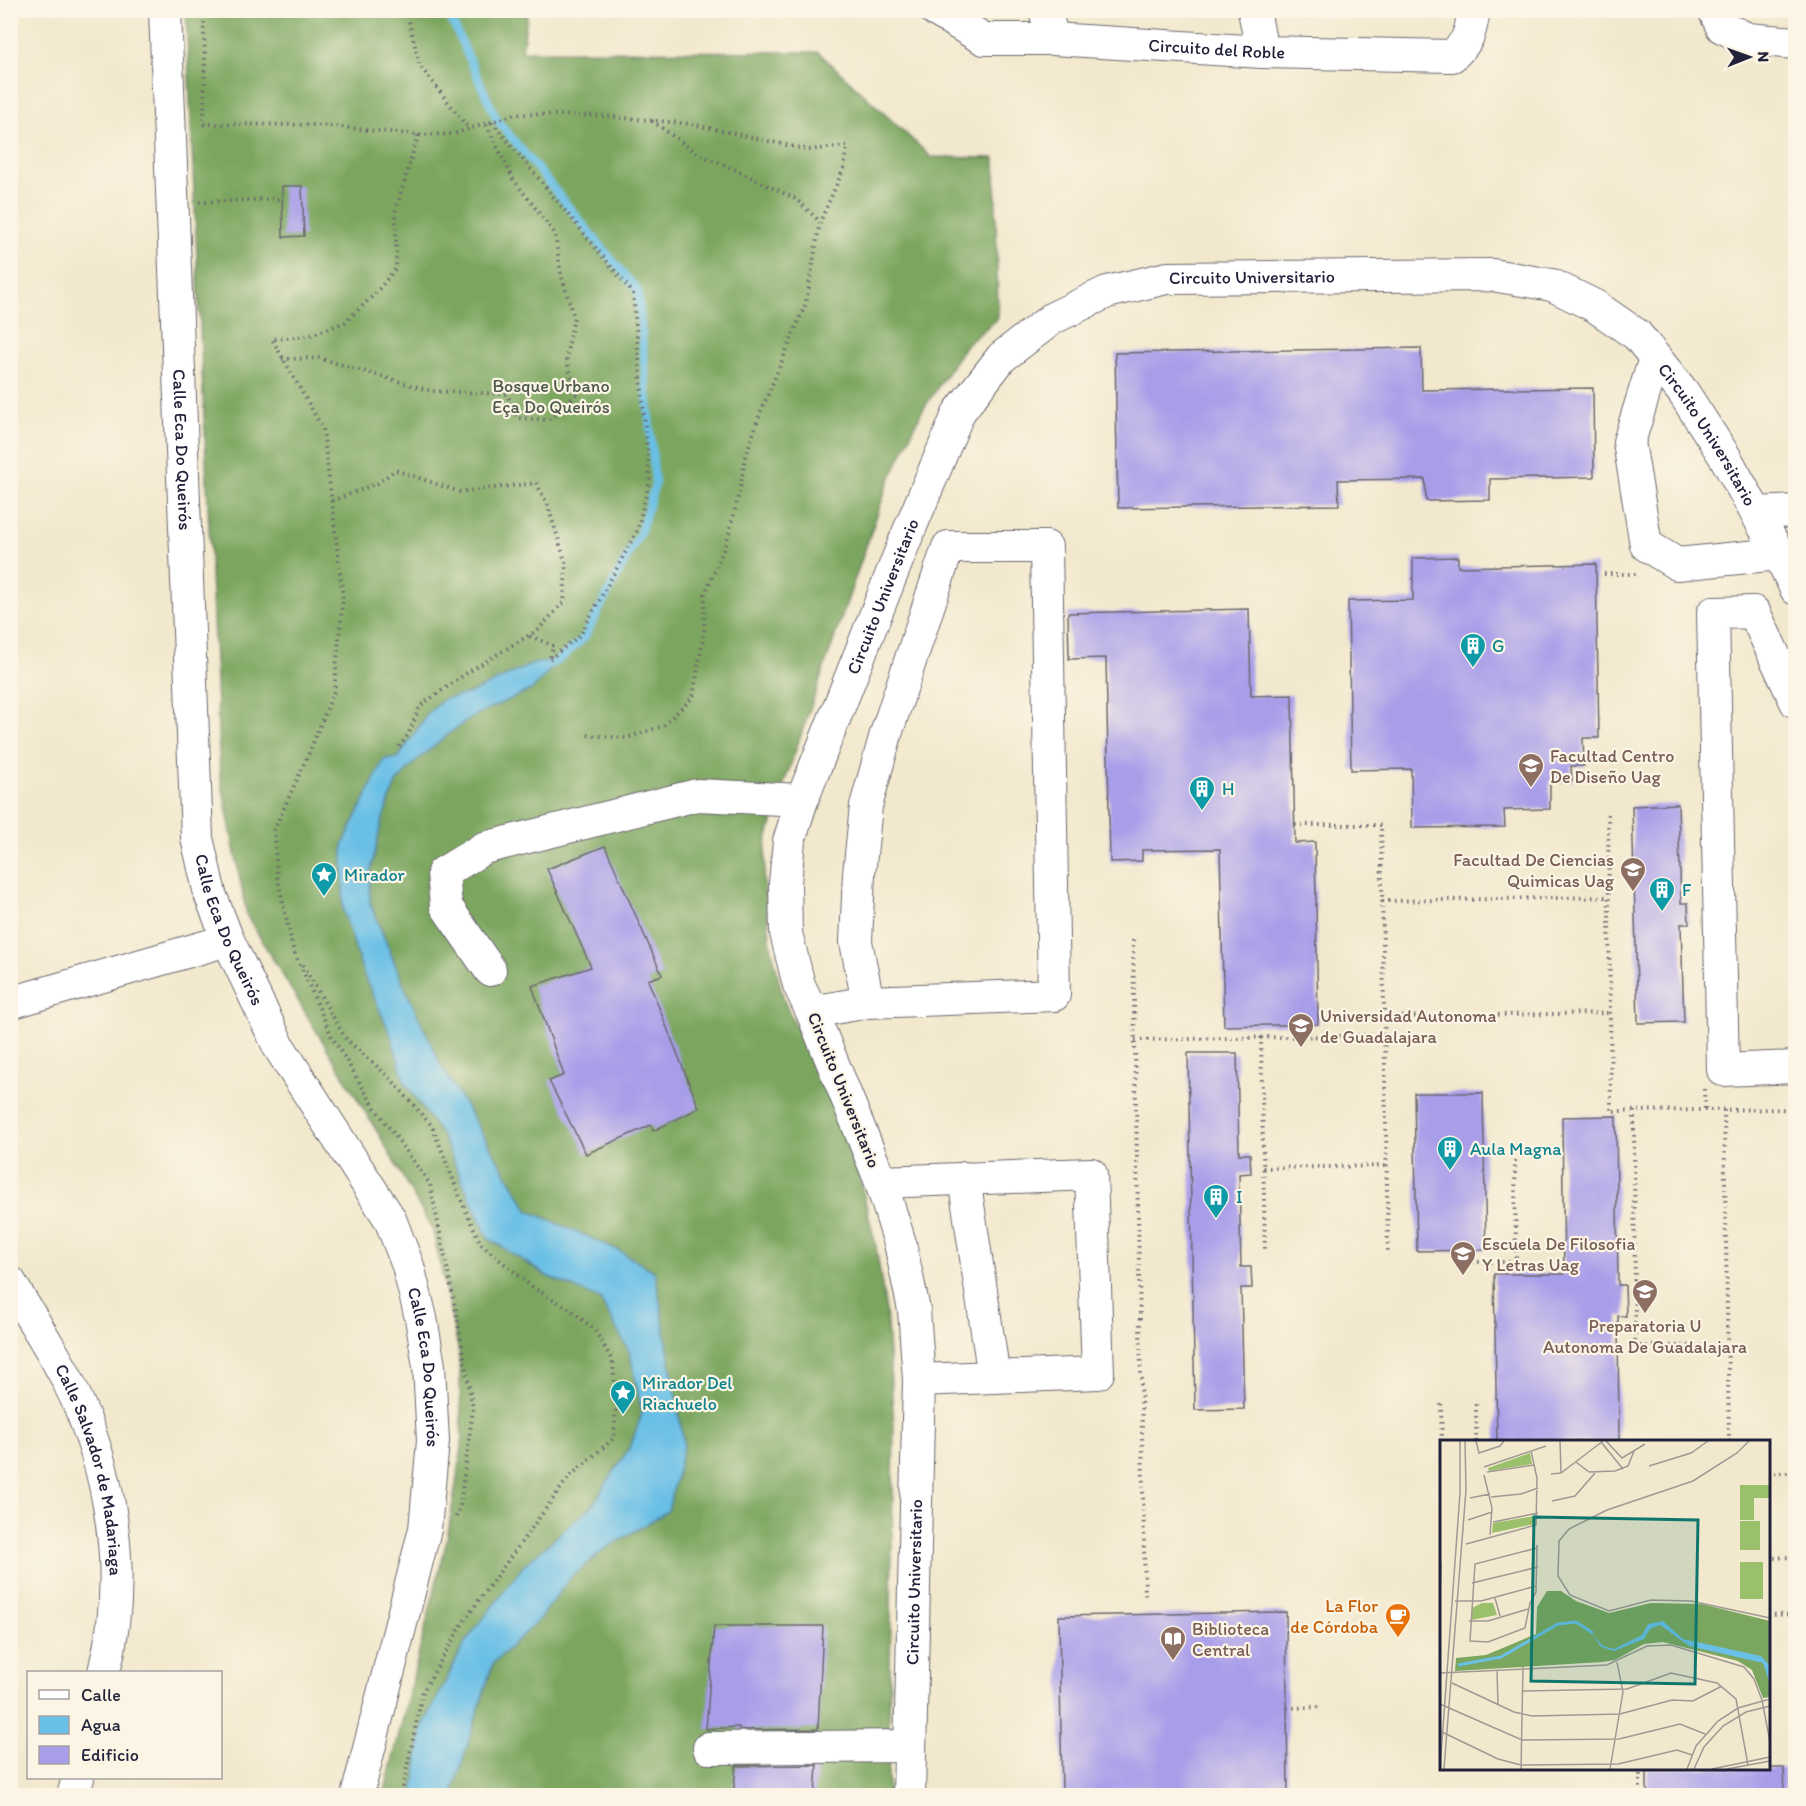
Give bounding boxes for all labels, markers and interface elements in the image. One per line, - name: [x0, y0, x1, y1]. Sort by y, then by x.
- north arrow: [1719, 27, 1779, 87]
- street label: Circuito del Roble: [1148, 34, 1285, 63]
- text: N: [1754, 51, 1773, 62]
- street label: Circuito Universitario: [1169, 265, 1335, 289]
- street label: Circuito Universitario: [1653, 359, 1761, 510]
- street label: Calle Eca Do Queirós: [168, 369, 196, 531]
- park label: Bosque Urbano Eça Do Queirós: [492, 375, 610, 418]
- street label: Circuito Universitario: [842, 515, 924, 678]
- building icon: G: [1458, 631, 1488, 669]
- place label: G: [1492, 635, 1504, 657]
- place label: Facultad Centro De Diseño Uag: [1550, 745, 1674, 788]
- school or university icon: Facultad Centro De Diseño Uag: [1516, 751, 1546, 789]
- building icon: H: [1187, 774, 1217, 812]
- place label: H: [1222, 778, 1234, 800]
- place label: Facultad De Ciencias Quimicas Uag: [1453, 849, 1615, 892]
- street label: Calle Eca Do Queirós: [190, 852, 269, 1009]
- school or university icon: Facultad De Ciencias Quimicas Uag: [1618, 855, 1648, 893]
- place icon: Mirador: [309, 860, 339, 898]
- place label: Mirador: [344, 864, 406, 886]
- building icon: F: [1647, 875, 1677, 913]
- place label: F: [1682, 879, 1692, 901]
- place label: Universidad Autonoma de Guadalajara: [1320, 1005, 1496, 1048]
- street label: Circuito Universitario: [803, 1009, 885, 1171]
- school or university icon: Universidad Autonoma de Guadalajara: [1286, 1011, 1316, 1049]
- building icon: Aula Magna: [1435, 1134, 1465, 1172]
- place label: Aula Magna: [1470, 1138, 1562, 1160]
- building icon: I: [1201, 1182, 1231, 1220]
- place label: I: [1236, 1186, 1243, 1208]
- place label: Escuela De Filosofia Y Letras Uag: [1482, 1233, 1636, 1276]
- school or university icon: Escuela De Filosofia Y Letras Uag: [1448, 1239, 1478, 1277]
- school or university icon: Preparatoria U Autonoma De Guadalajara: [1630, 1277, 1660, 1315]
- street label: Calle Eca Do Queirós: [403, 1285, 444, 1448]
- place label: Preparatoria U Autonoma De Guadalajara: [1543, 1315, 1747, 1358]
- street label: Calle Salvador de Madariaga: [50, 1360, 127, 1576]
- place label: Mirador Del Riachuelo: [642, 1372, 732, 1415]
- place icon: Mirador Del Riachuelo: [608, 1378, 638, 1416]
- inset map: [1440, 1440, 1770, 1770]
- street label: Circuito Universitario: [901, 1499, 927, 1665]
- place label: La Flor de Córdoba: [1290, 1595, 1379, 1638]
- cafe icon: La Flor de Córdoba: [1383, 1601, 1413, 1639]
- place label: Biblioteca Central: [1192, 1618, 1269, 1661]
- library icon: Biblioteca Central: [1158, 1624, 1188, 1662]
- legend: [27, 1671, 222, 1779]
- text: Calle: [81, 1684, 121, 1706]
- text: Agua: [81, 1714, 121, 1736]
- text: Edificio: [81, 1744, 139, 1766]

